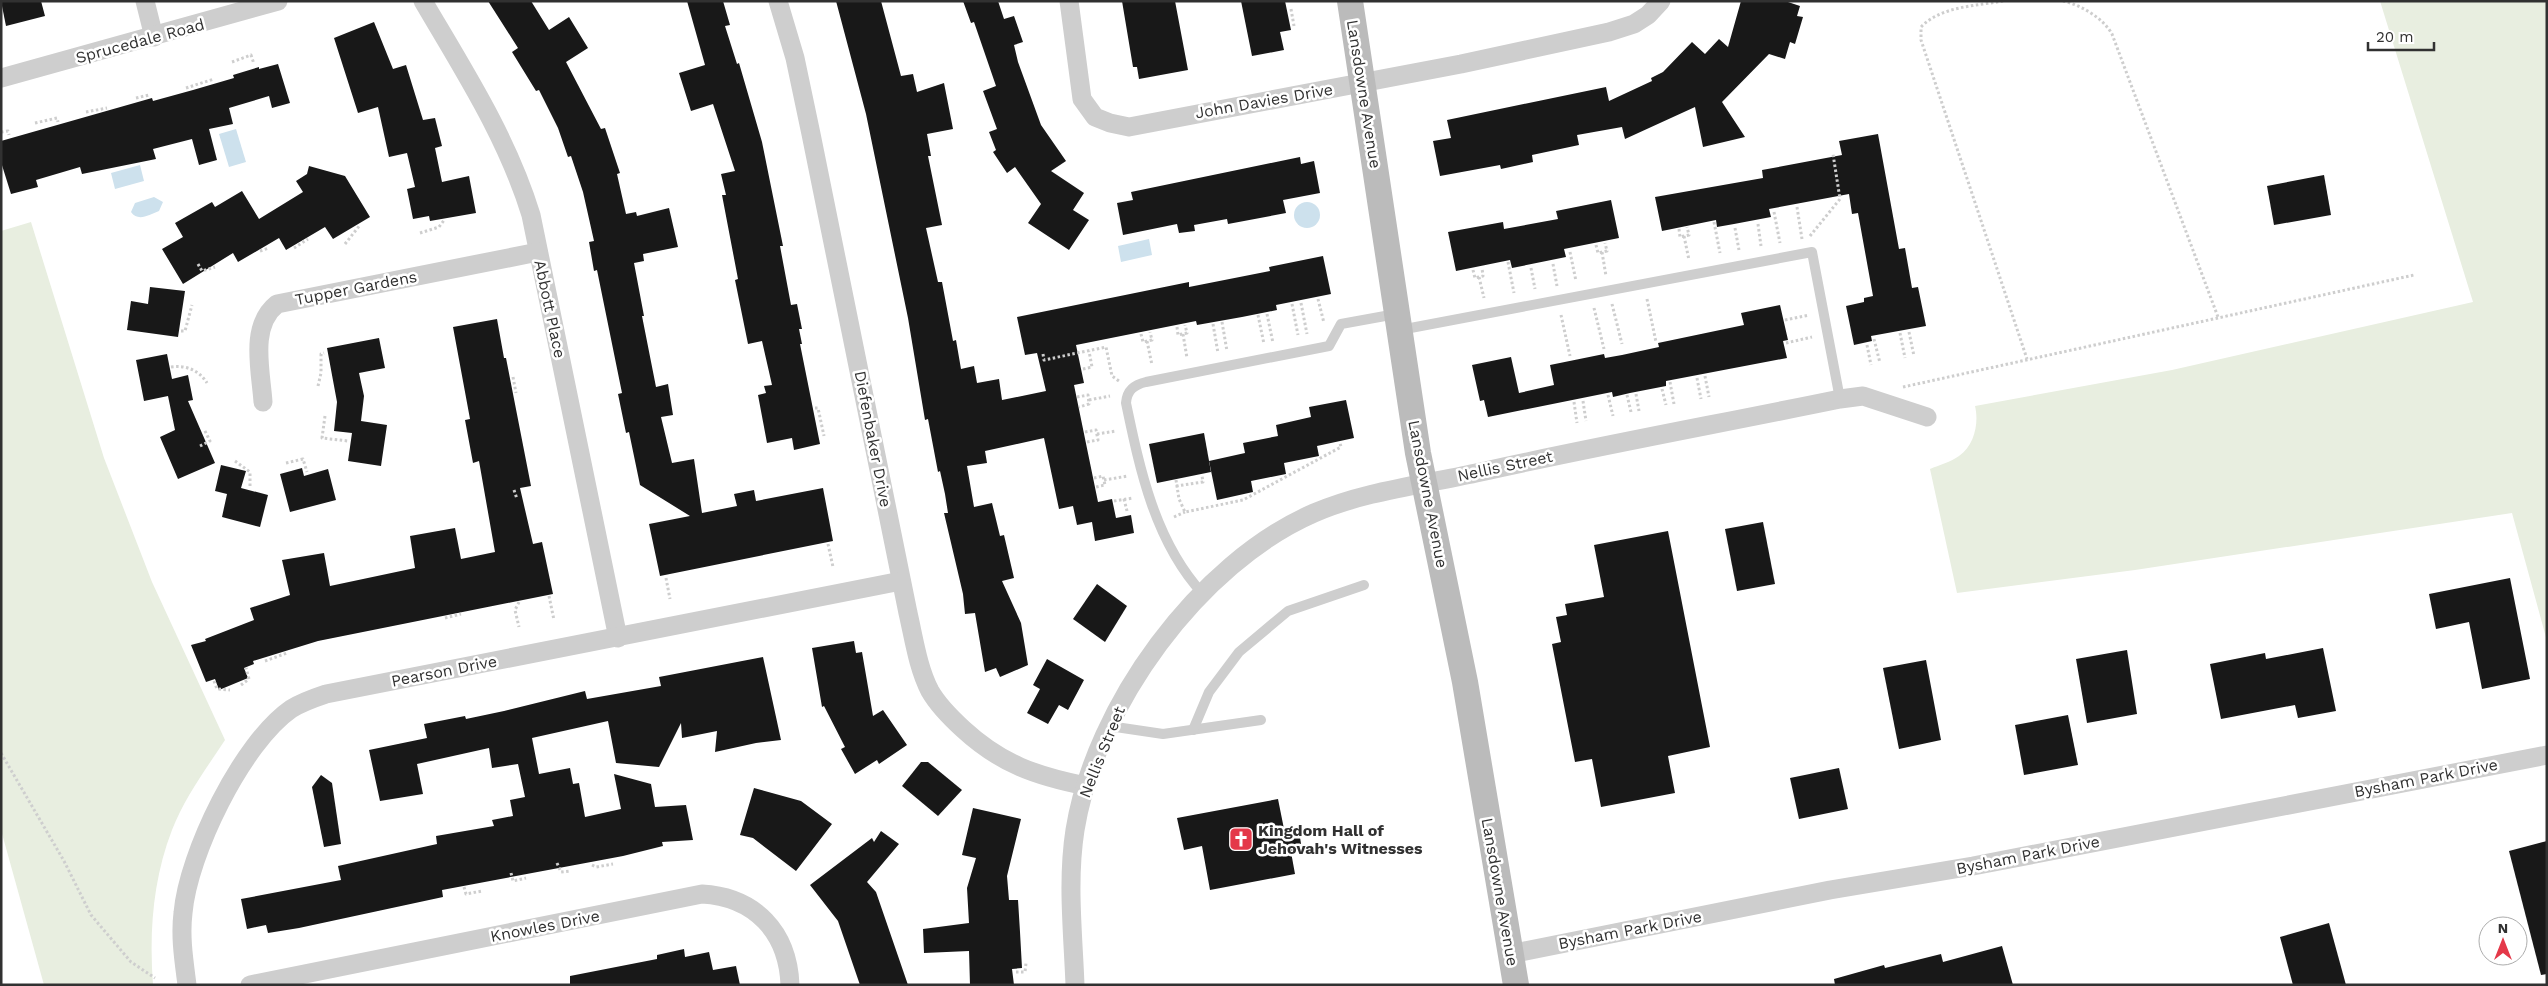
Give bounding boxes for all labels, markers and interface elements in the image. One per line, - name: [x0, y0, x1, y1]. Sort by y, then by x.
- street label: Sprucedale Road: [74, 15, 206, 67]
- street label: Lansdowne Avenue: [1343, 18, 1385, 170]
- scale bar: [2368, 20, 2434, 52]
- text: 20 m: [2376, 28, 2414, 46]
- street label: John Davies Drive: [1194, 80, 1334, 122]
- street label: Abbott Place: [530, 258, 570, 360]
- street label: Tupper Gardens: [293, 267, 419, 309]
- street label: Diefenbaker Drive: [850, 369, 896, 509]
- street label: Lansdowne Avenue: [1404, 418, 1452, 570]
- street label: Nellis Street: [1456, 447, 1555, 485]
- street label: Pearson Drive: [390, 651, 498, 691]
- street label: Nellis Street: [1075, 703, 1129, 801]
- street label: Bysham Park Drive: [2353, 755, 2499, 801]
- street label: Lansdowne Avenue: [1478, 816, 1522, 968]
- place label: Kingdom Hall of Jehovah's Witnesses: [1258, 821, 1423, 858]
- church icon: Kingdom Hall of Jehovah's Witnesses: [1228, 826, 1254, 852]
- street label: Bysham Park Drive: [1955, 832, 2101, 878]
- street label: Knowles Drive: [489, 906, 601, 946]
- street label: Bysham Park Drive: [1557, 907, 1703, 953]
- north arrow: [2478, 916, 2528, 966]
- text: N: [2498, 920, 2508, 936]

